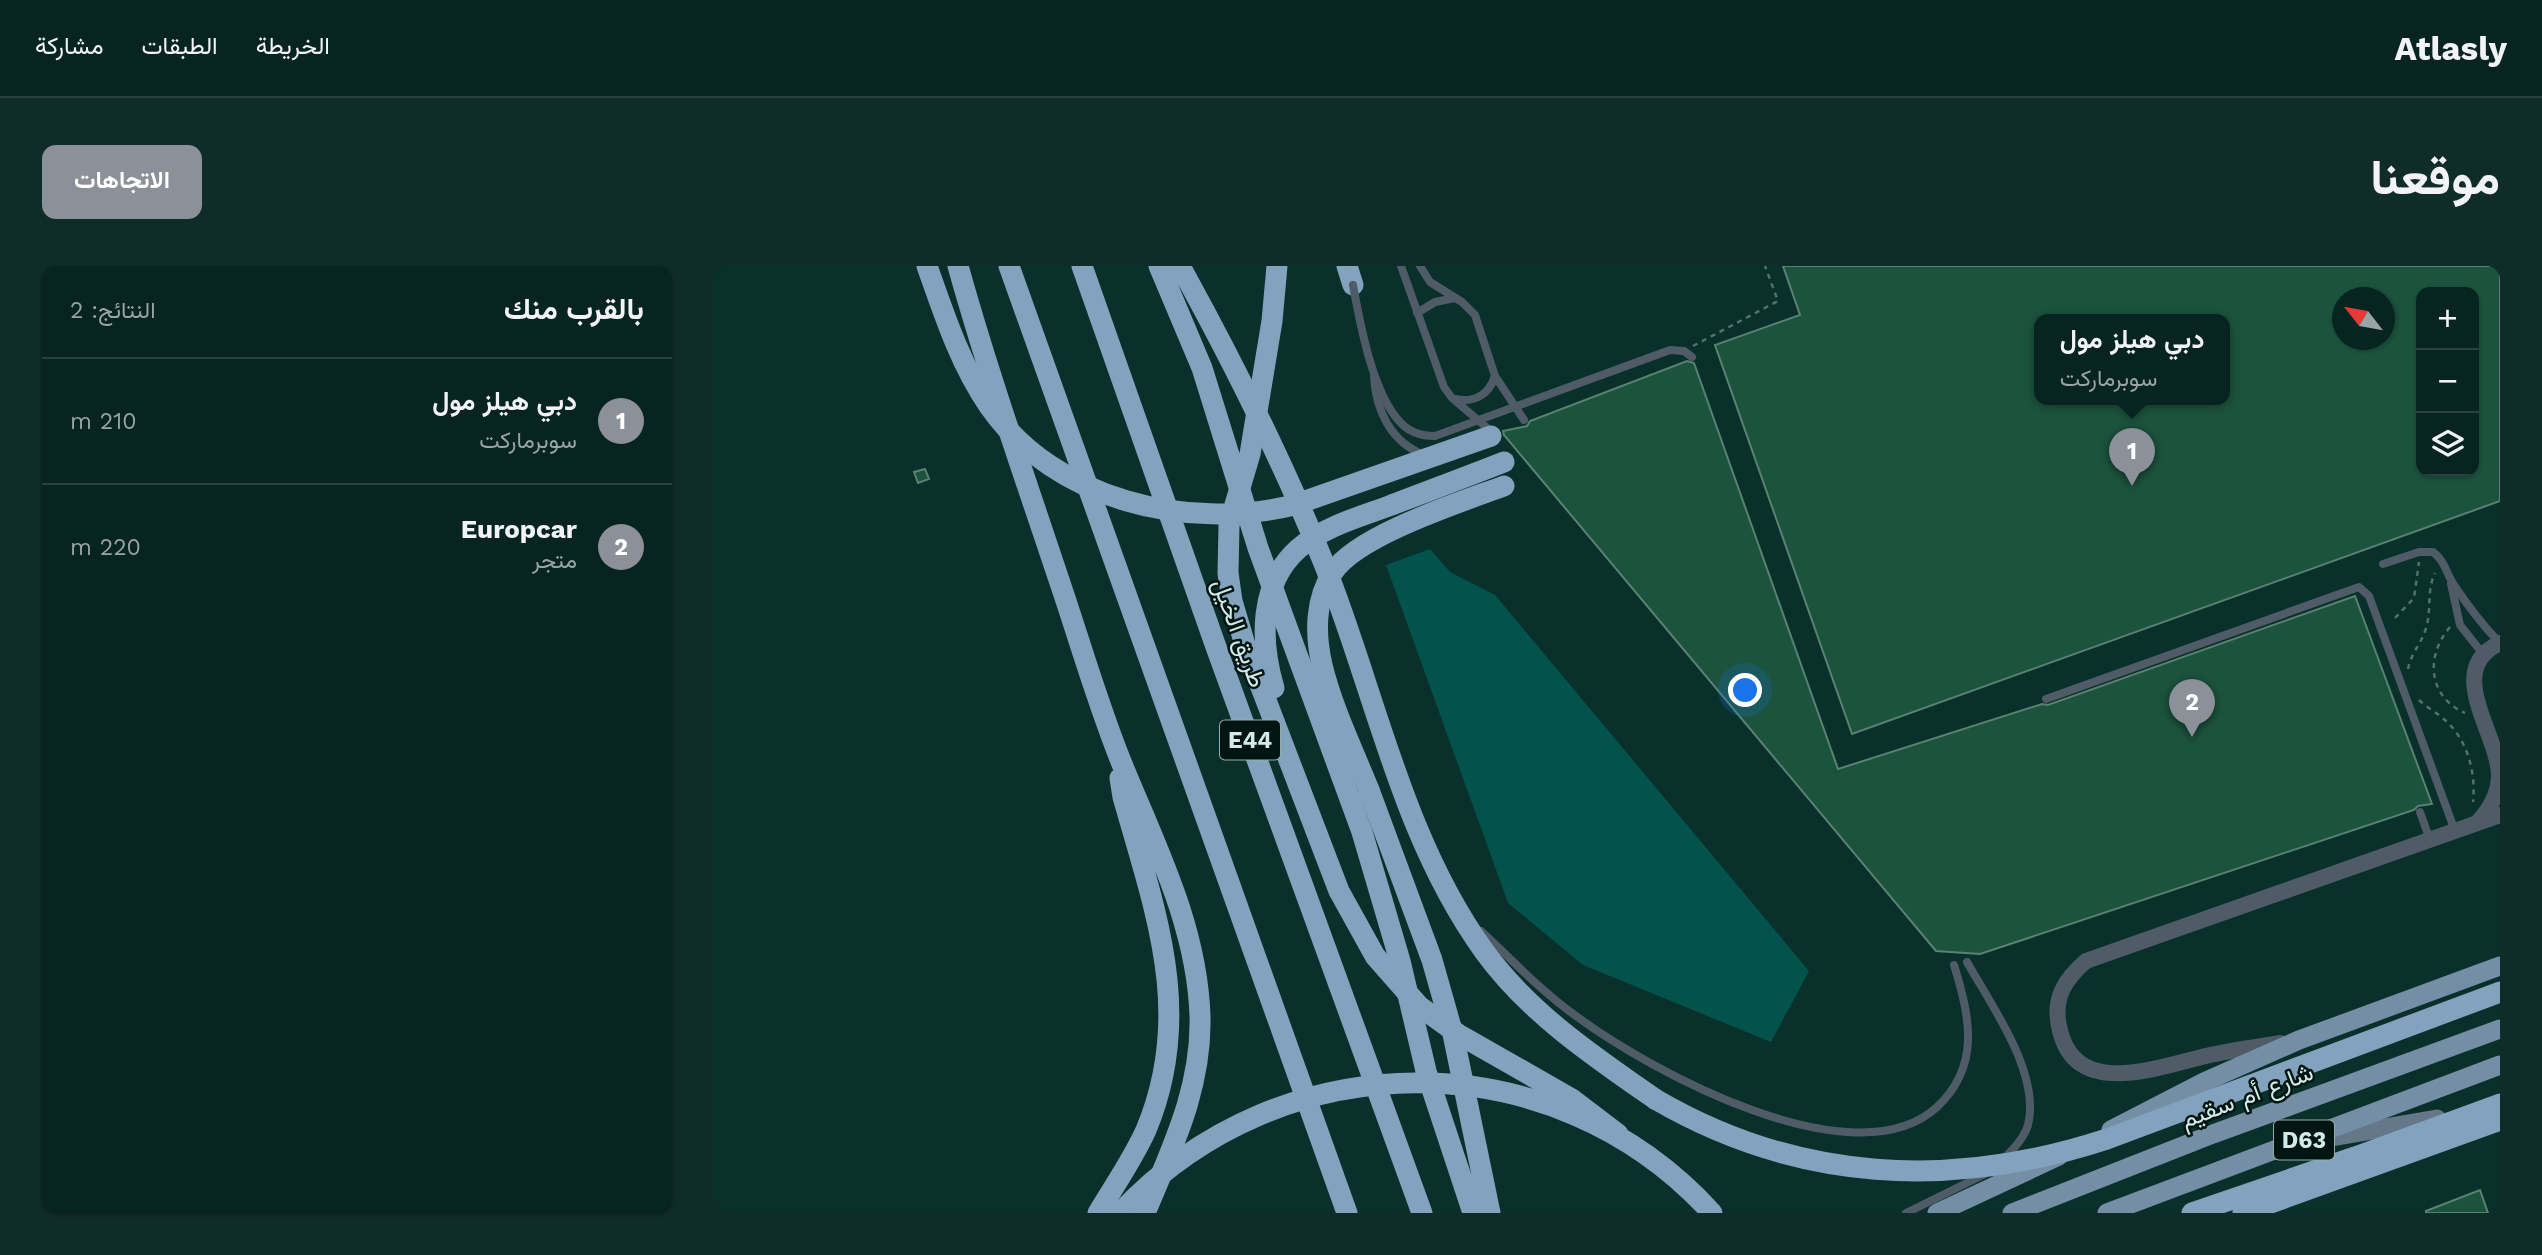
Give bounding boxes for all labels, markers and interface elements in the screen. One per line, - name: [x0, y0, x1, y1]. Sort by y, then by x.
- text: Atlasly: [2395, 29, 2507, 68]
- text: مشاركة: [35, 32, 103, 60]
- text: الطبقات: [141, 32, 218, 60]
- text: الخريطة: [256, 32, 330, 60]
- button: الاتجاهات: [42, 145, 202, 219]
- text: موقعنا: [2370, 148, 2500, 206]
- north arrow: [2332, 287, 2395, 350]
- map controls: [2416, 287, 2479, 476]
- button: +: [2416, 287, 2479, 350]
- text: بالقرب منك: [504, 291, 644, 326]
- text: النتائج: 2: [70, 297, 155, 324]
- popup: [2034, 314, 2230, 405]
- text: دبي هيلز مول: [2060, 324, 2204, 354]
- button: −: [2416, 350, 2479, 413]
- text: سوبرماركت: [2060, 365, 2157, 392]
- text: دبي هيلز مول: [432, 386, 577, 416]
- text: 210 m: [70, 408, 136, 435]
- text: 1: [616, 408, 626, 435]
- button: layers: [2416, 413, 2479, 476]
- text: سوبرماركت: [479, 427, 577, 454]
- pin: 1: [2109, 428, 2155, 486]
- text: Europcar: [461, 514, 577, 544]
- text: 220 m: [70, 534, 141, 561]
- text: 2: [614, 534, 628, 561]
- text: متجر: [532, 547, 577, 574]
- street label: طريق الخيل: [1205, 575, 1272, 691]
- your location: [1728, 673, 1762, 707]
- pin: 2: [2169, 679, 2215, 737]
- road number: E44: [1220, 720, 1280, 760]
- street label: شارع أم سقيم: [2177, 1058, 2318, 1136]
- road number: D63: [2274, 1120, 2334, 1160]

